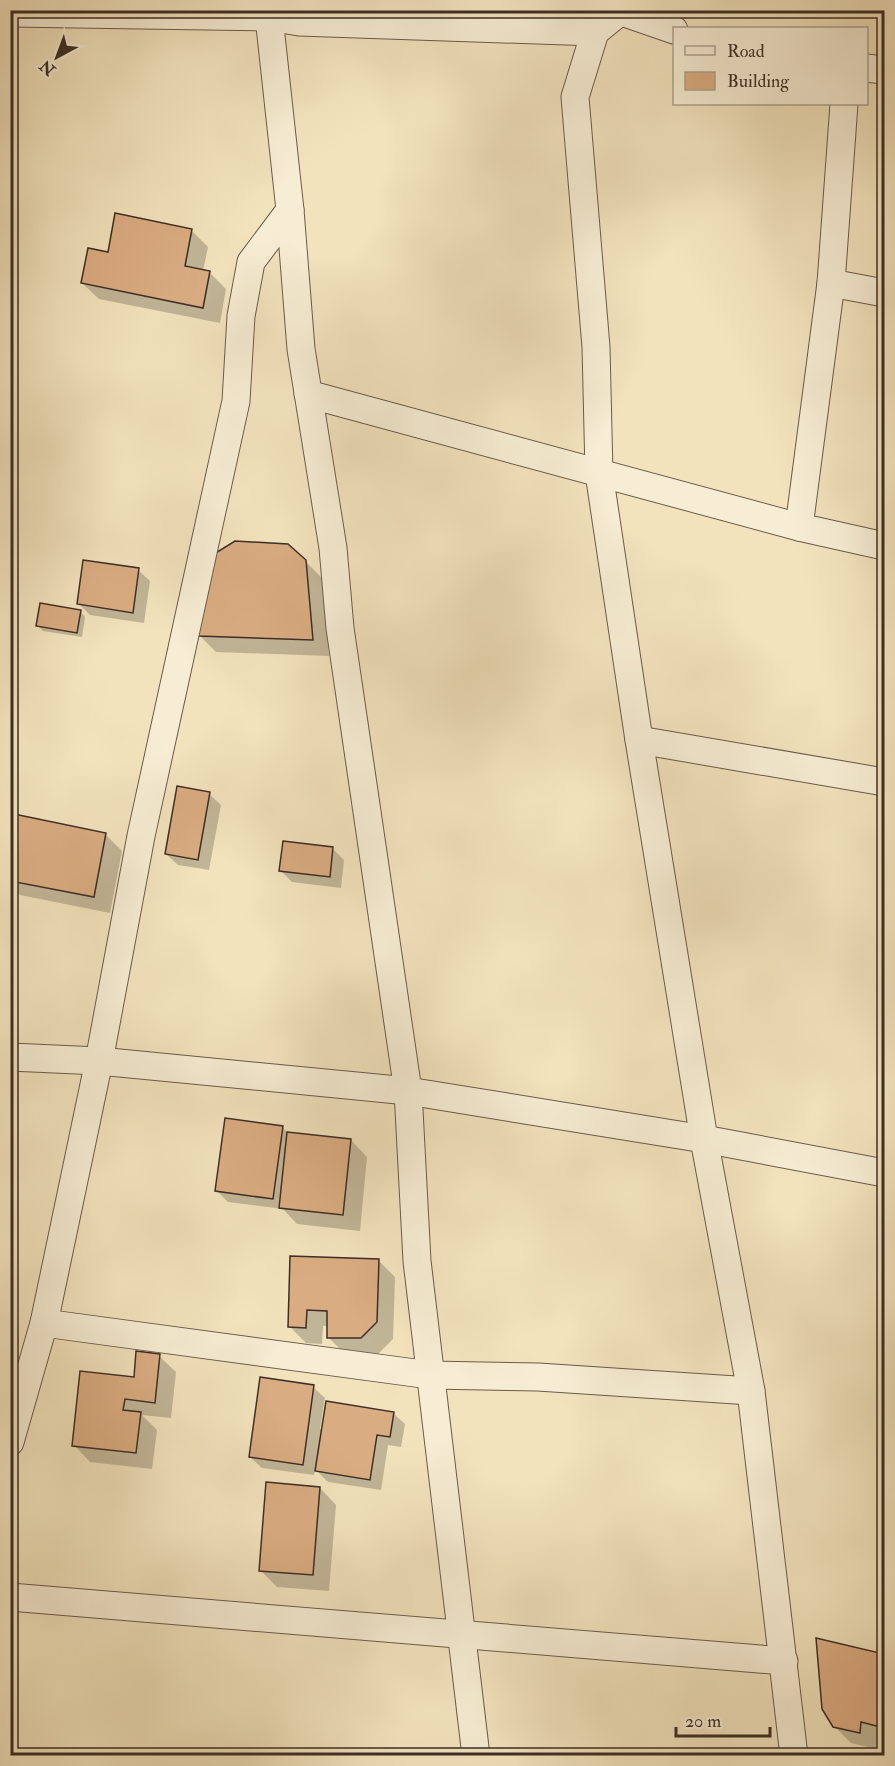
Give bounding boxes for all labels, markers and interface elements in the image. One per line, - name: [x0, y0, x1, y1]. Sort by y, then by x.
- north arrow: [27, 27, 87, 87]
- legend: [673, 27, 868, 105]
- text: Road: [727, 40, 765, 63]
- text: N: [35, 55, 61, 80]
- text: Building: [727, 70, 790, 93]
- scale bar: [676, 1700, 770, 1738]
- text: 20 m: [685, 1710, 721, 1733]

